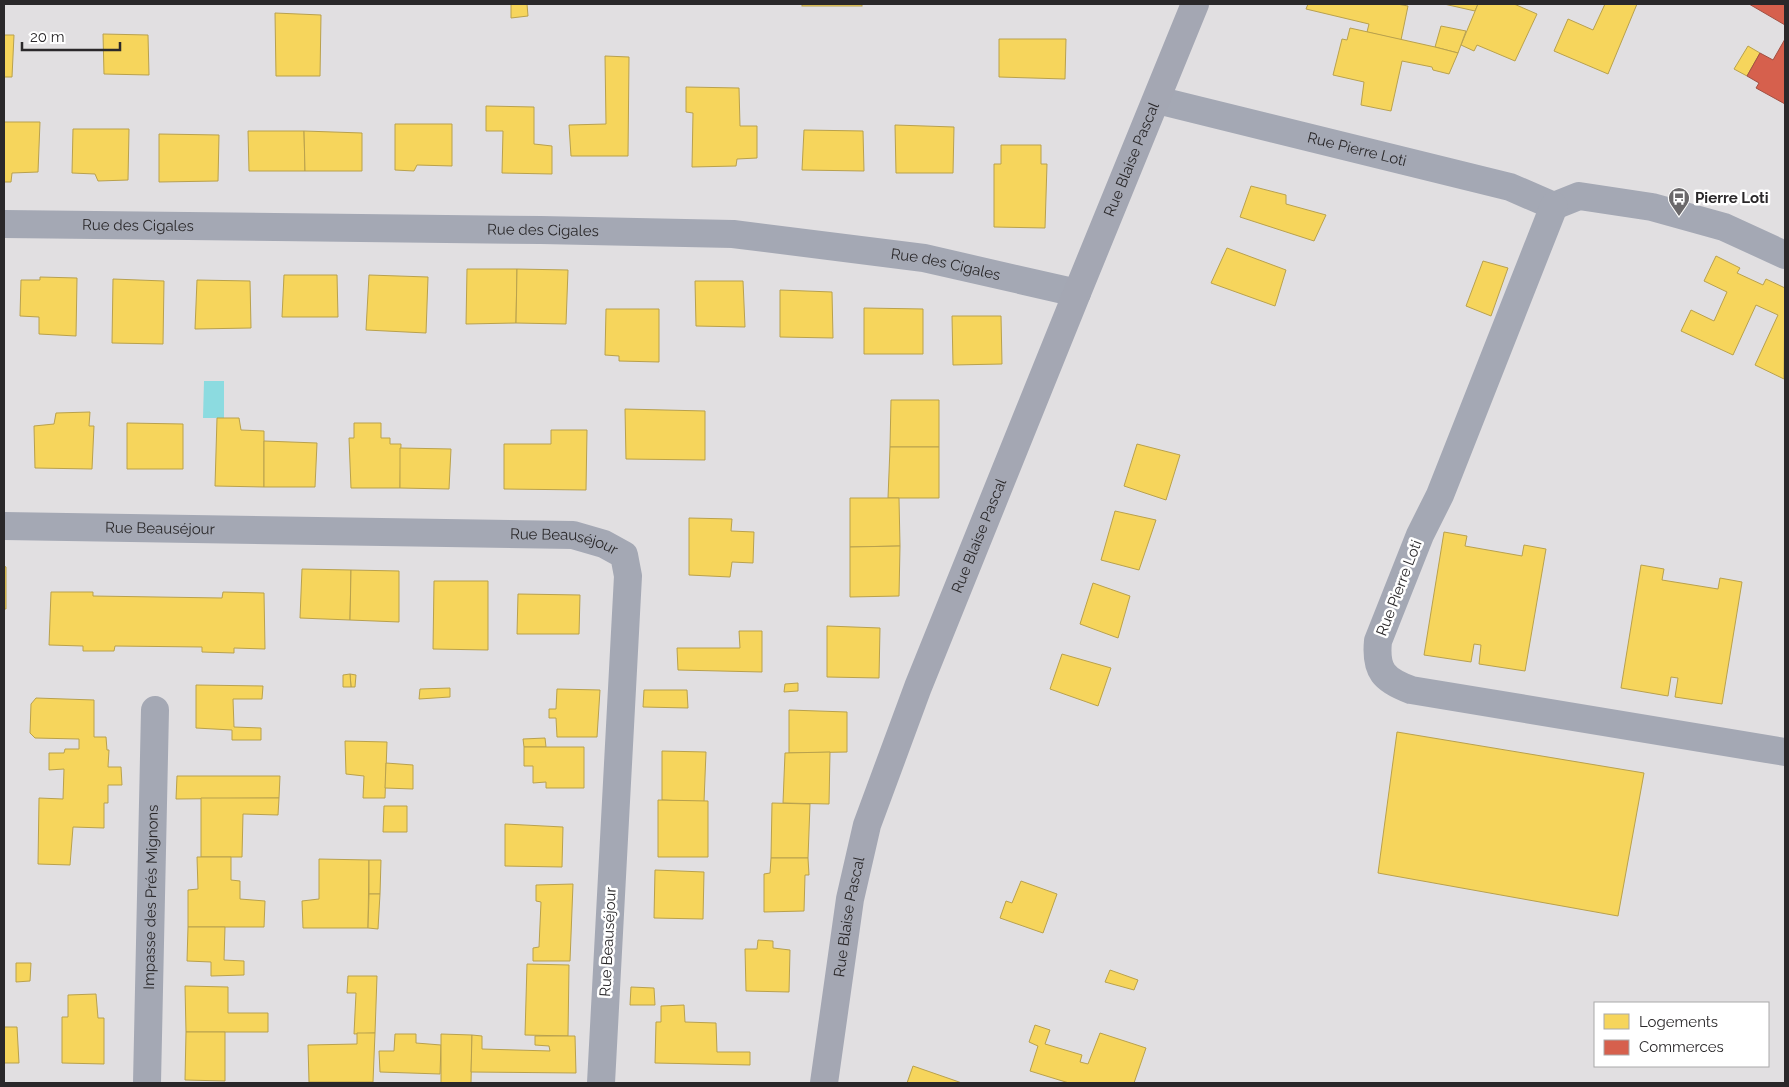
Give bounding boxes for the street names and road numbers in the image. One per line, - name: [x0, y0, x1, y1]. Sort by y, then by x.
- street label: Rue Blaise Pascal: [1100, 99, 1163, 219]
- street label: Rue Pierre Loti: [1306, 128, 1408, 170]
- street label: Rue des Cigales: [82, 216, 194, 235]
- street label: Rue des Cigales: [487, 220, 599, 240]
- street label: Rue des Cigales: [890, 245, 1002, 284]
- street label: Rue Blaise Pascal: [948, 475, 1011, 596]
- street label: Rue Beauséjour: [105, 519, 216, 538]
- street label: Rue Beauséjour: [510, 525, 622, 559]
- street label: Rue Pierre Loti: [1372, 538, 1426, 638]
- street label: Impasse des Prés Mignons: [140, 804, 162, 990]
- street label: Rue Blaise Pascal: [830, 854, 869, 978]
- street label: Rue Beauséjour: [596, 886, 620, 997]

